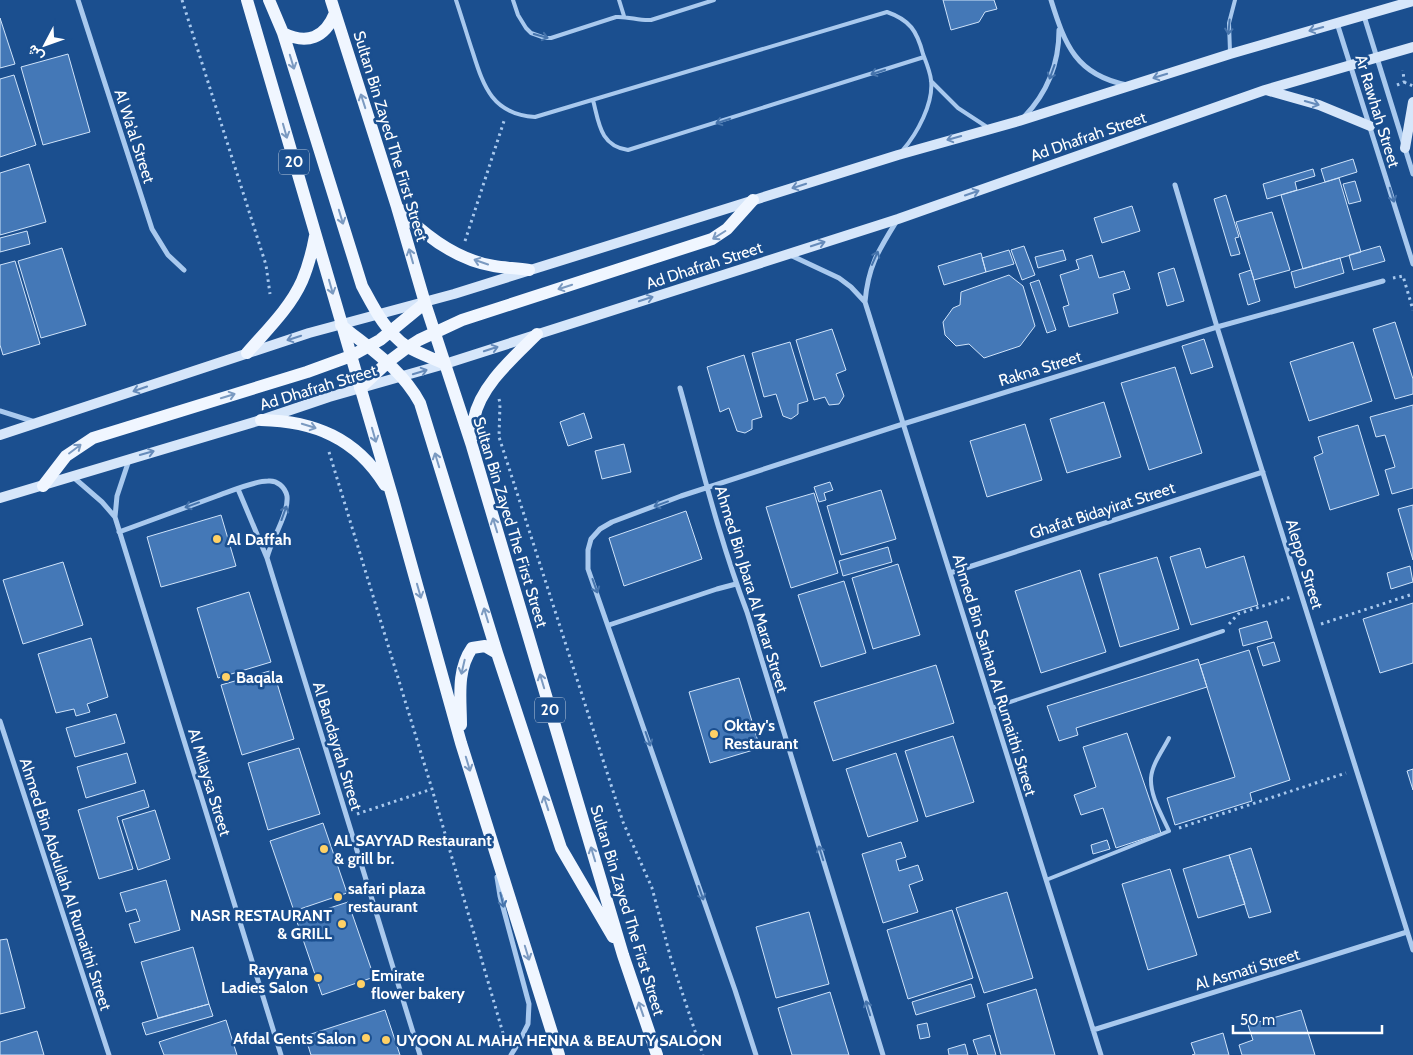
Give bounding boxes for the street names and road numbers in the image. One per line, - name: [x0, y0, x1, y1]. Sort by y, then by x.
- street label: Sultan Bin Zayed The First Street: [349, 29, 432, 244]
- street label: Ar Rawhah Street: [1351, 52, 1404, 170]
- street label: Al Wa'al Street: [110, 87, 159, 186]
- street label: Ad Dhafrah Street: [1028, 108, 1149, 165]
- road number: 20: [279, 150, 309, 174]
- street label: Ad Dhafrah Street: [644, 238, 765, 293]
- street label: Rakna Street: [996, 347, 1085, 390]
- street label: Ad Dhafrah Street: [257, 360, 379, 414]
- street label: Sultan Bin Zayed The First Street: [469, 415, 552, 630]
- street label: Ghafat Bidayirat Street: [1027, 478, 1178, 543]
- street label: Ahmed Bin Jbara Al Marar Street: [711, 483, 792, 696]
- street label: Aleppo Street: [1282, 517, 1327, 612]
- street label: Ahmed Bin Sarhan Al Rumaithi Street: [949, 552, 1041, 799]
- street label: Al Bandayrah Street: [309, 679, 366, 813]
- road number: 20: [535, 698, 565, 722]
- street label: Al Milaysa Street: [184, 726, 235, 839]
- street label: Ahmed Bin Abdullah Al Rumaithi Street: [16, 756, 116, 1013]
- street label: Sultan Bin Zayed The First Street: [586, 803, 669, 1018]
- street label: Al Asmati Street: [1192, 944, 1302, 994]

